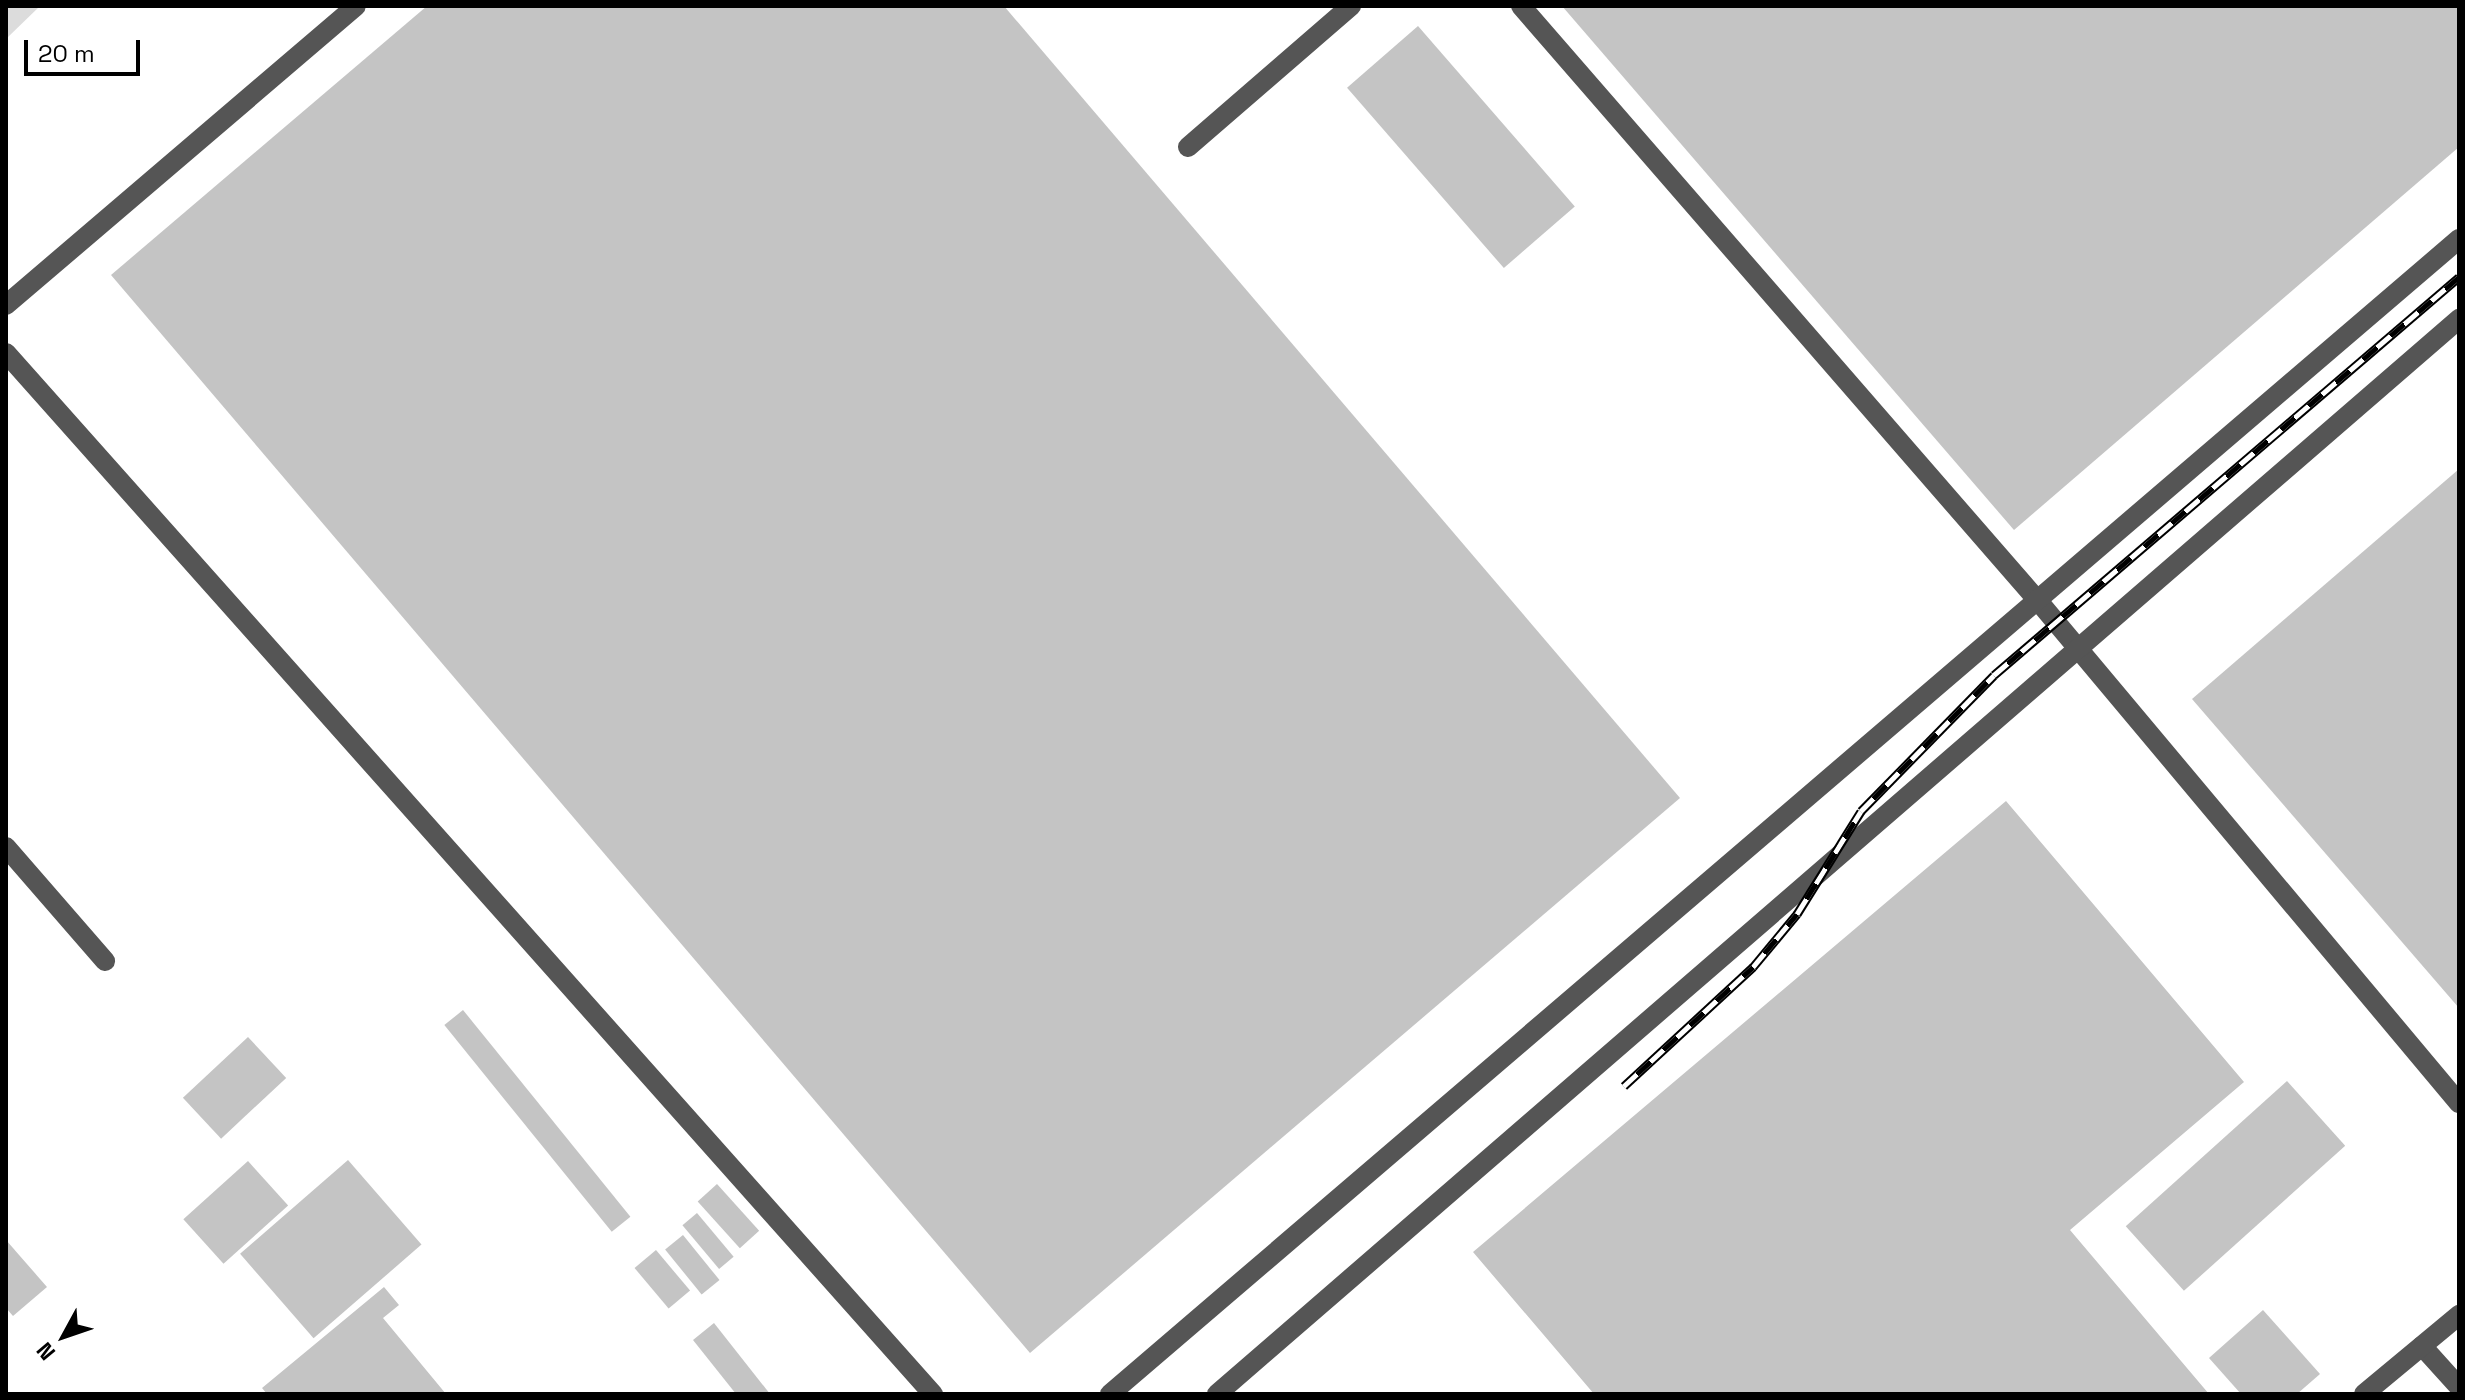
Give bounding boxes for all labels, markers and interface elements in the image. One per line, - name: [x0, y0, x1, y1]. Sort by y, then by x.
- scale bar: [28, 24, 144, 74]
- text: 20 m: [38, 38, 95, 69]
- north arrow: [24, 1296, 104, 1376]
- text: N: [30, 1337, 61, 1366]

